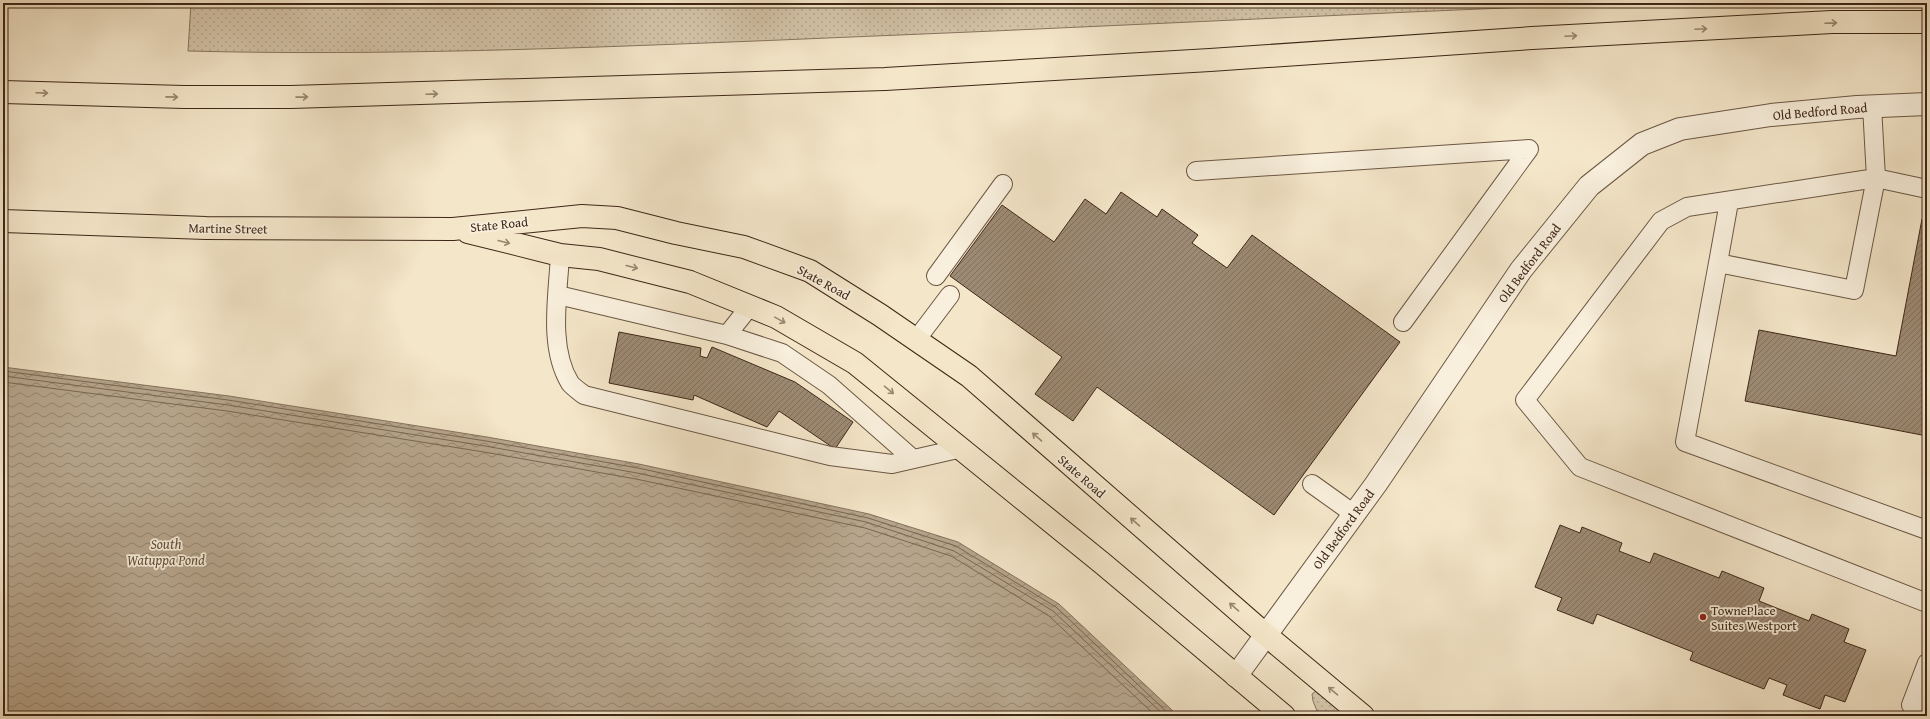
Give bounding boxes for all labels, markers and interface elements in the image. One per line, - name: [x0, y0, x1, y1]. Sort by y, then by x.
- one-way arrow: [1824, 19, 1837, 26]
- one-way arrow: [1694, 25, 1707, 33]
- one-way arrow: [1564, 32, 1577, 39]
- one-way arrow: [35, 90, 48, 97]
- one-way arrow: [425, 90, 438, 98]
- one-way arrow: [165, 93, 178, 101]
- one-way arrow: [295, 93, 308, 101]
- street label: Old Bedford Road: [1772, 98, 1868, 125]
- street label: State Road: [469, 212, 529, 237]
- street label: Martine Street: [188, 218, 268, 239]
- street label: Old Bedford Road: [1493, 220, 1566, 307]
- one-way arrow: [498, 238, 511, 246]
- street label: State Road: [794, 260, 854, 305]
- one-way arrow: [625, 264, 638, 271]
- one-way arrow: [774, 316, 786, 324]
- one-way arrow: [883, 385, 894, 394]
- one-way arrow: [1032, 432, 1043, 441]
- street label: State Road: [1054, 450, 1110, 503]
- street label: Old Bedford Road: [1308, 485, 1379, 573]
- one-way arrow: [1131, 518, 1141, 527]
- water label: South Watuppa Pond: [127, 534, 205, 570]
- place label: TownePlace Suites Westport: [1711, 601, 1797, 635]
- one-way arrow: [1229, 602, 1239, 612]
- marker: TownePlace Suites Westport: [1698, 612, 1708, 622]
- one-way arrow: [1328, 686, 1338, 695]

